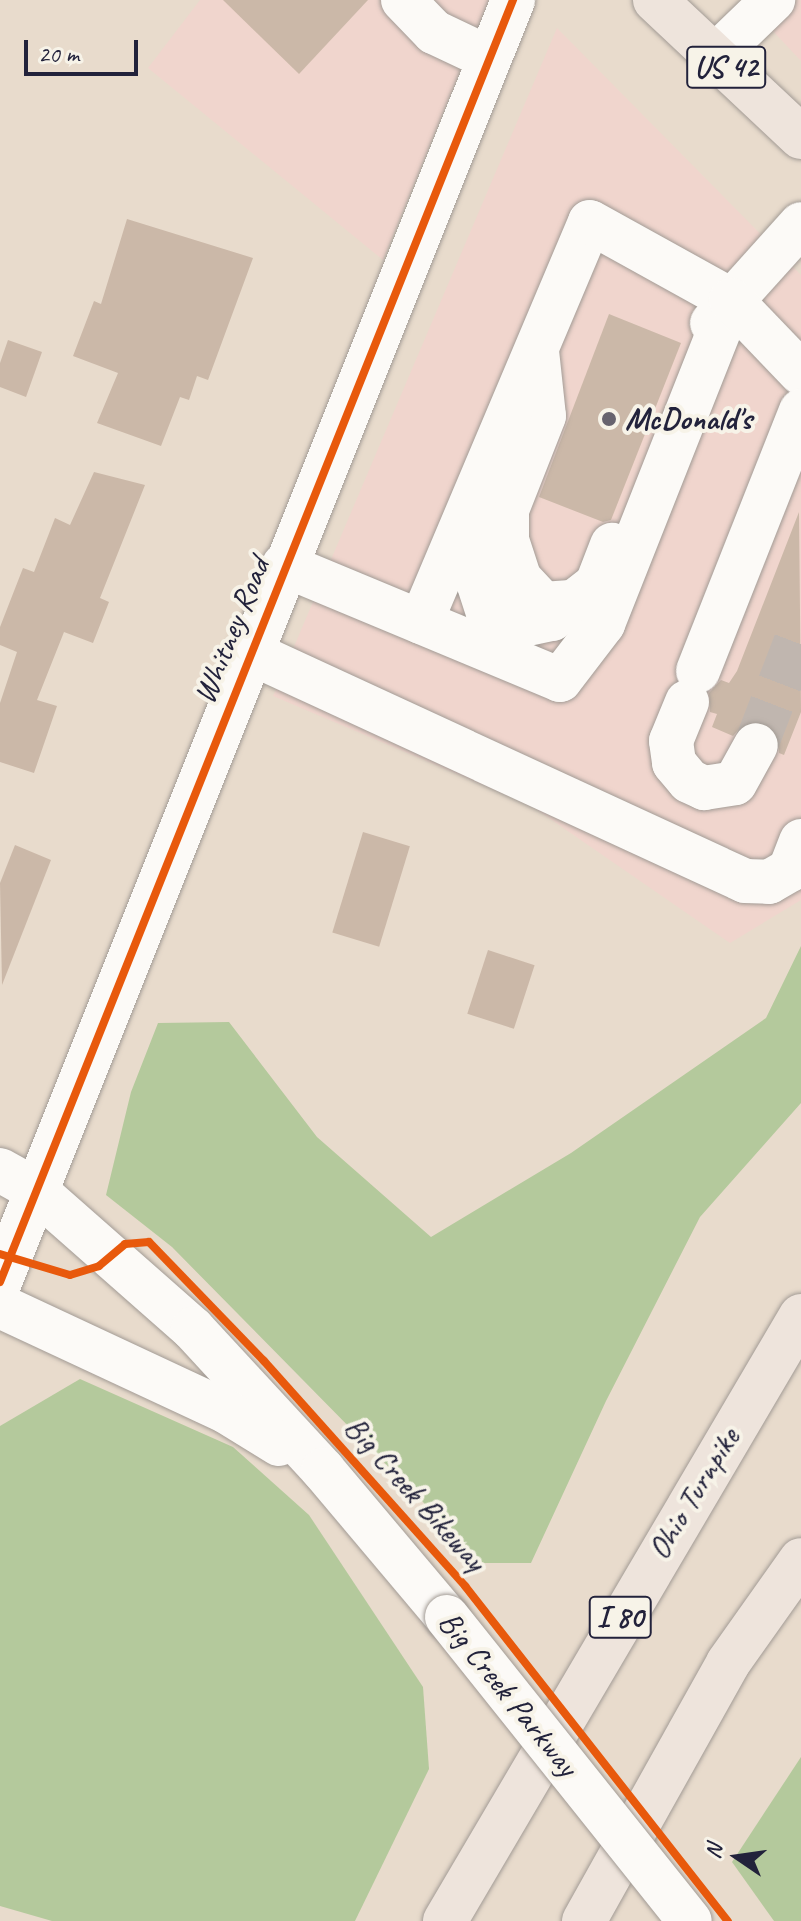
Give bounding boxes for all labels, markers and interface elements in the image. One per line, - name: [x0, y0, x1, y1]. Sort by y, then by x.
- scale bar: [28, 24, 142, 74]
- text: 20 m: [38, 39, 79, 69]
- road number: US 42: [686, 41, 766, 93]
- place label: McDonald's: [625, 400, 752, 438]
- marker: McDonald's: [600, 410, 618, 428]
- street label: Whitney Road: [186, 553, 278, 709]
- street label: Big Creek Bikeway: [336, 1409, 494, 1579]
- street label: Ohio Turnpike: [640, 1422, 748, 1566]
- road number: I 80: [588, 1591, 652, 1643]
- street label: Big Creek Parkway: [430, 1604, 586, 1784]
- north arrow: [697, 1817, 777, 1897]
- text: N: [698, 1842, 729, 1861]

